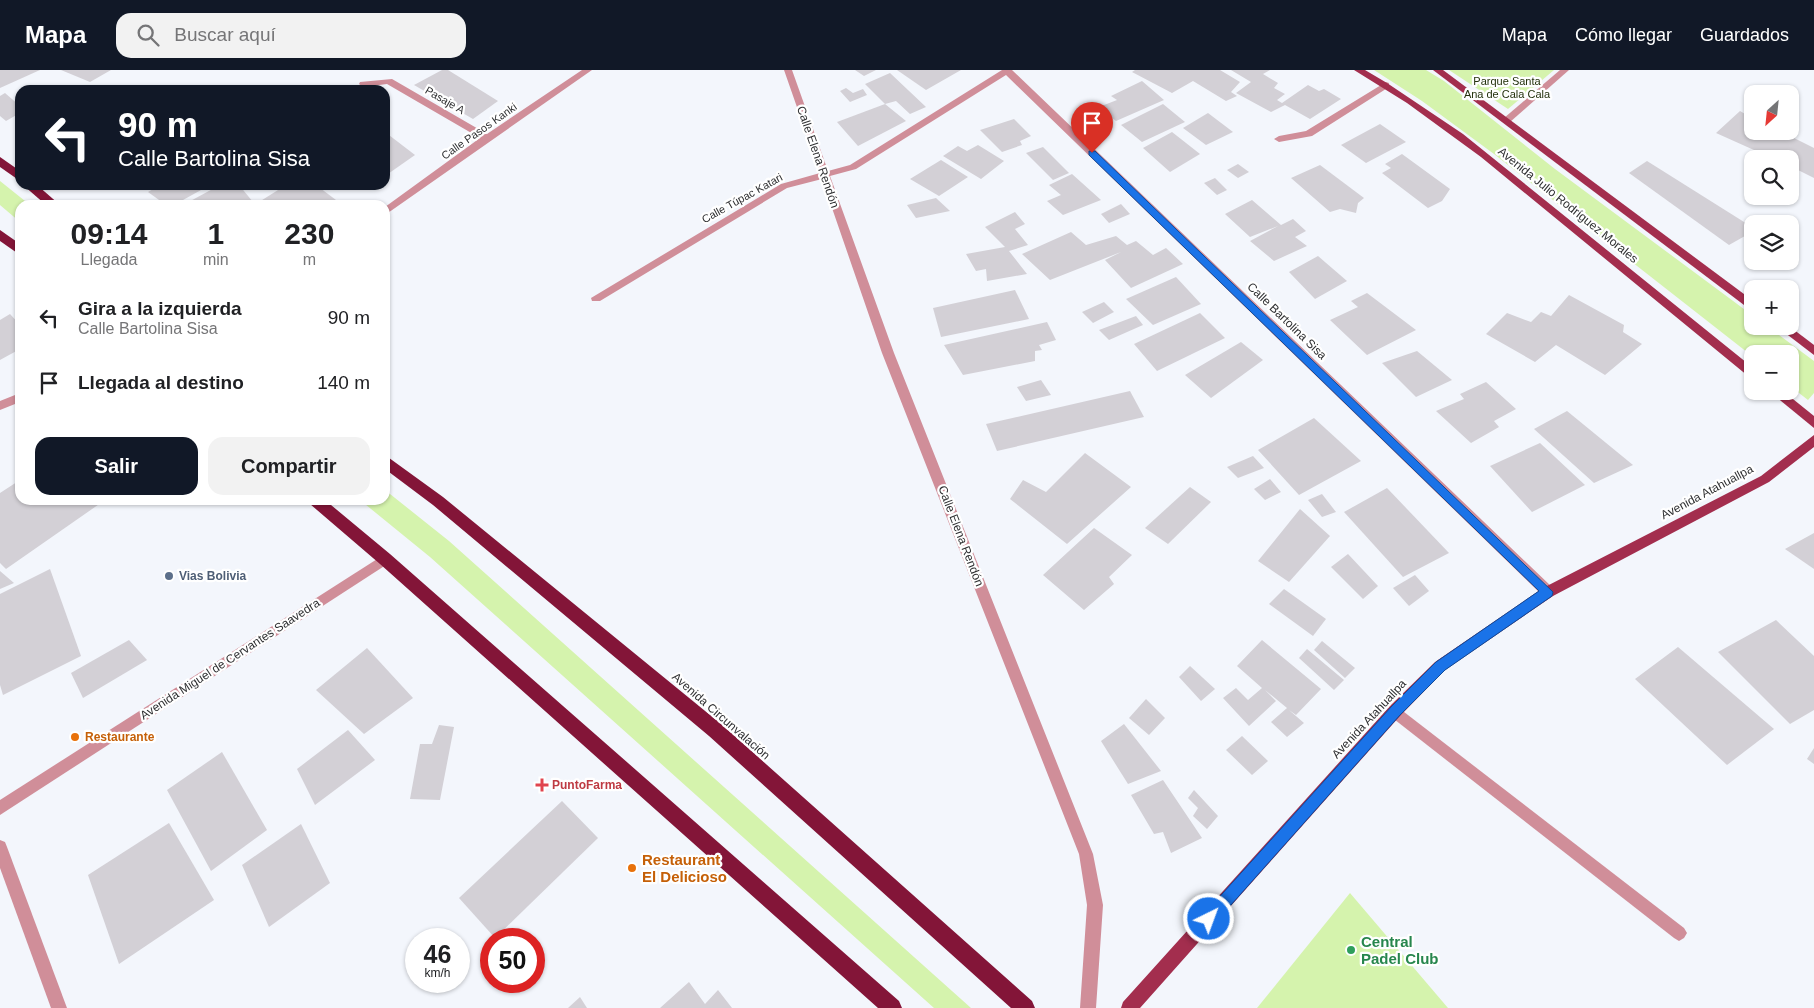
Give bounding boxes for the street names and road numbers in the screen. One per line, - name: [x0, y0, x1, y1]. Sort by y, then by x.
- street label: Pasaje A: [423, 84, 467, 116]
- street label: Calle Pasos Kanki: [439, 100, 519, 162]
- street label: Calle Elena Rendón: [794, 104, 842, 210]
- street label: Avenida Julio Rodríguez Morales: [1495, 144, 1641, 266]
- street label: Calle Túpac Katari: [700, 171, 784, 225]
- street label: Calle Bartolina Sisa: [1244, 280, 1330, 363]
- street label: Avenida Atahuallpa: [1658, 462, 1756, 522]
- street label: Calle Elena Rendón: [935, 484, 987, 588]
- street label: Avenida Miguel de Cervantes Saavedra: [138, 595, 323, 722]
- street label: Avenida Circunvalación: [669, 670, 773, 762]
- street label: Avenida Atahuallpa: [1329, 676, 1409, 761]

